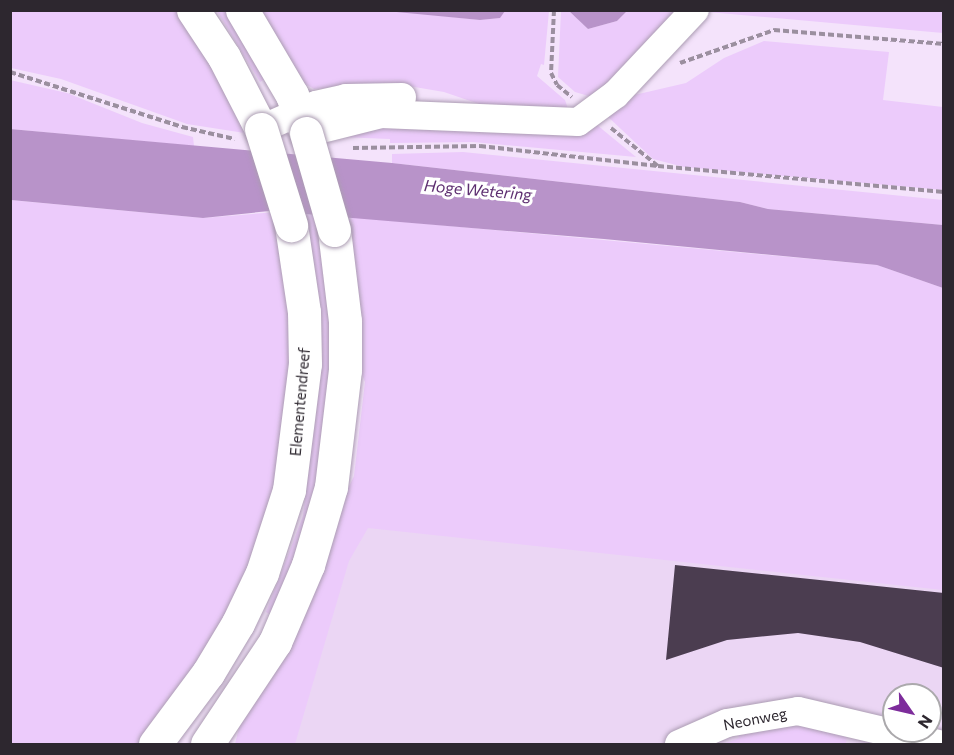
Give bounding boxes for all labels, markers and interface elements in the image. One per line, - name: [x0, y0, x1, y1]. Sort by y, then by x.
- water label: Hoge Wetering: [423, 176, 533, 204]
- street label: Elementendreef: [286, 347, 314, 457]
- north arrow: [882, 683, 942, 743]
- street label: Neonweg: [722, 704, 788, 734]
- text: N: [914, 712, 937, 733]

